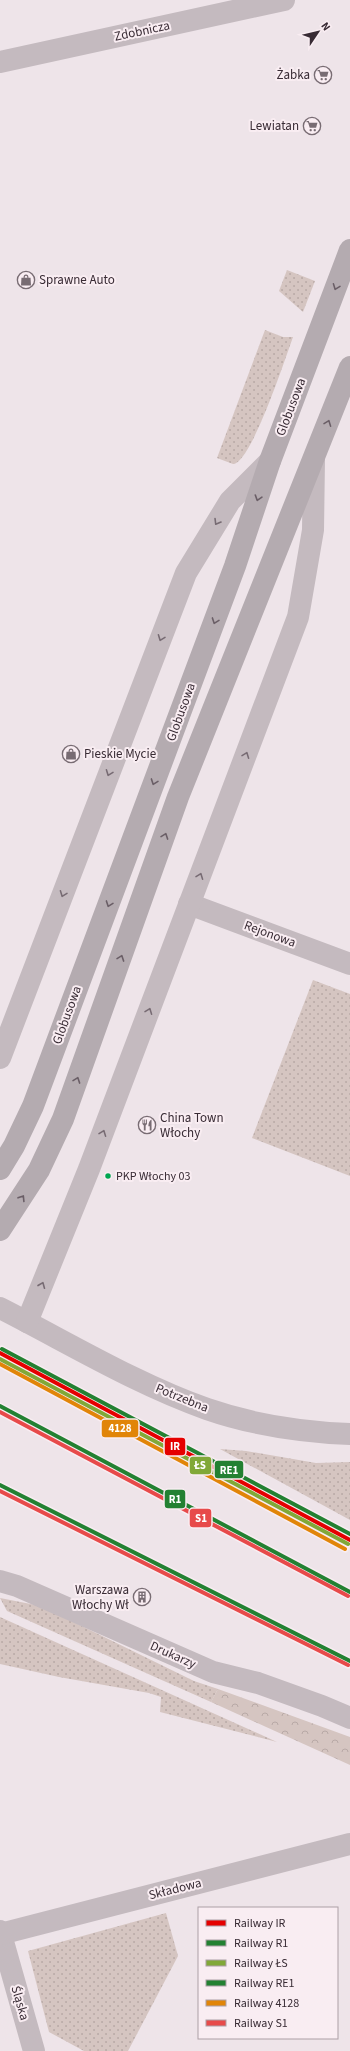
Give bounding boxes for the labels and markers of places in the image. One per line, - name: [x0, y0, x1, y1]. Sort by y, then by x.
- supermarket icon: Żabka: [313, 65, 333, 85]
- place label: Żabka: [277, 66, 310, 84]
- supermarket icon: Lewiatan: [302, 116, 322, 136]
- place label: Lewiatan: [250, 117, 299, 135]
- shop icon: Sprawne Auto: [16, 270, 36, 290]
- place label: Sprawne Auto: [39, 271, 115, 289]
- shop icon: Pieskie Mycie: [61, 744, 81, 764]
- place label: Pieskie Mycie: [84, 745, 156, 763]
- place label: China Town Włochy: [160, 1109, 224, 1142]
- restaurant icon: China Town Włochy: [137, 1115, 157, 1135]
- place label: PKP Włochy 03: [116, 1168, 190, 1185]
- marker: PKP Włochy 03: [103, 1171, 113, 1181]
- place label: Warszawa Włochy Wł: [72, 1581, 129, 1614]
- building icon: Warszawa Włochy Wł: [132, 1587, 152, 1607]

